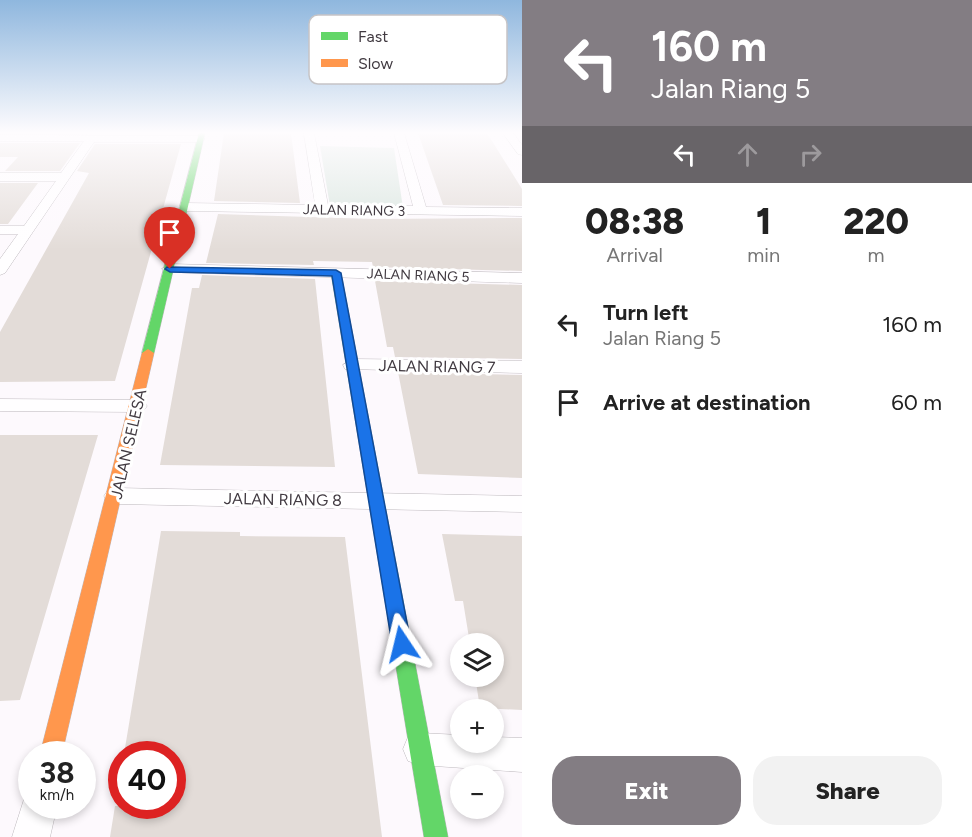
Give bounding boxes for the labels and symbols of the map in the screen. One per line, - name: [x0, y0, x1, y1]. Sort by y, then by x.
- legend: [309, 15, 507, 84]
- text: Fast: [358, 27, 388, 46]
- text: Slow: [358, 54, 393, 73]
- street label: JALAN RIANG 3: [303, 201, 405, 220]
- pin: [144, 207, 195, 269]
- street label: JALAN RIANG 5: [366, 265, 470, 286]
- street label: JALAN RIANG 7: [378, 356, 496, 377]
- street label: JALAN SELESA: [107, 387, 150, 501]
- street label: JALAN RIANG 8: [224, 489, 342, 510]
- position arrow: [370, 612, 434, 676]
- speed limit sign: 40: [108, 741, 186, 819]

